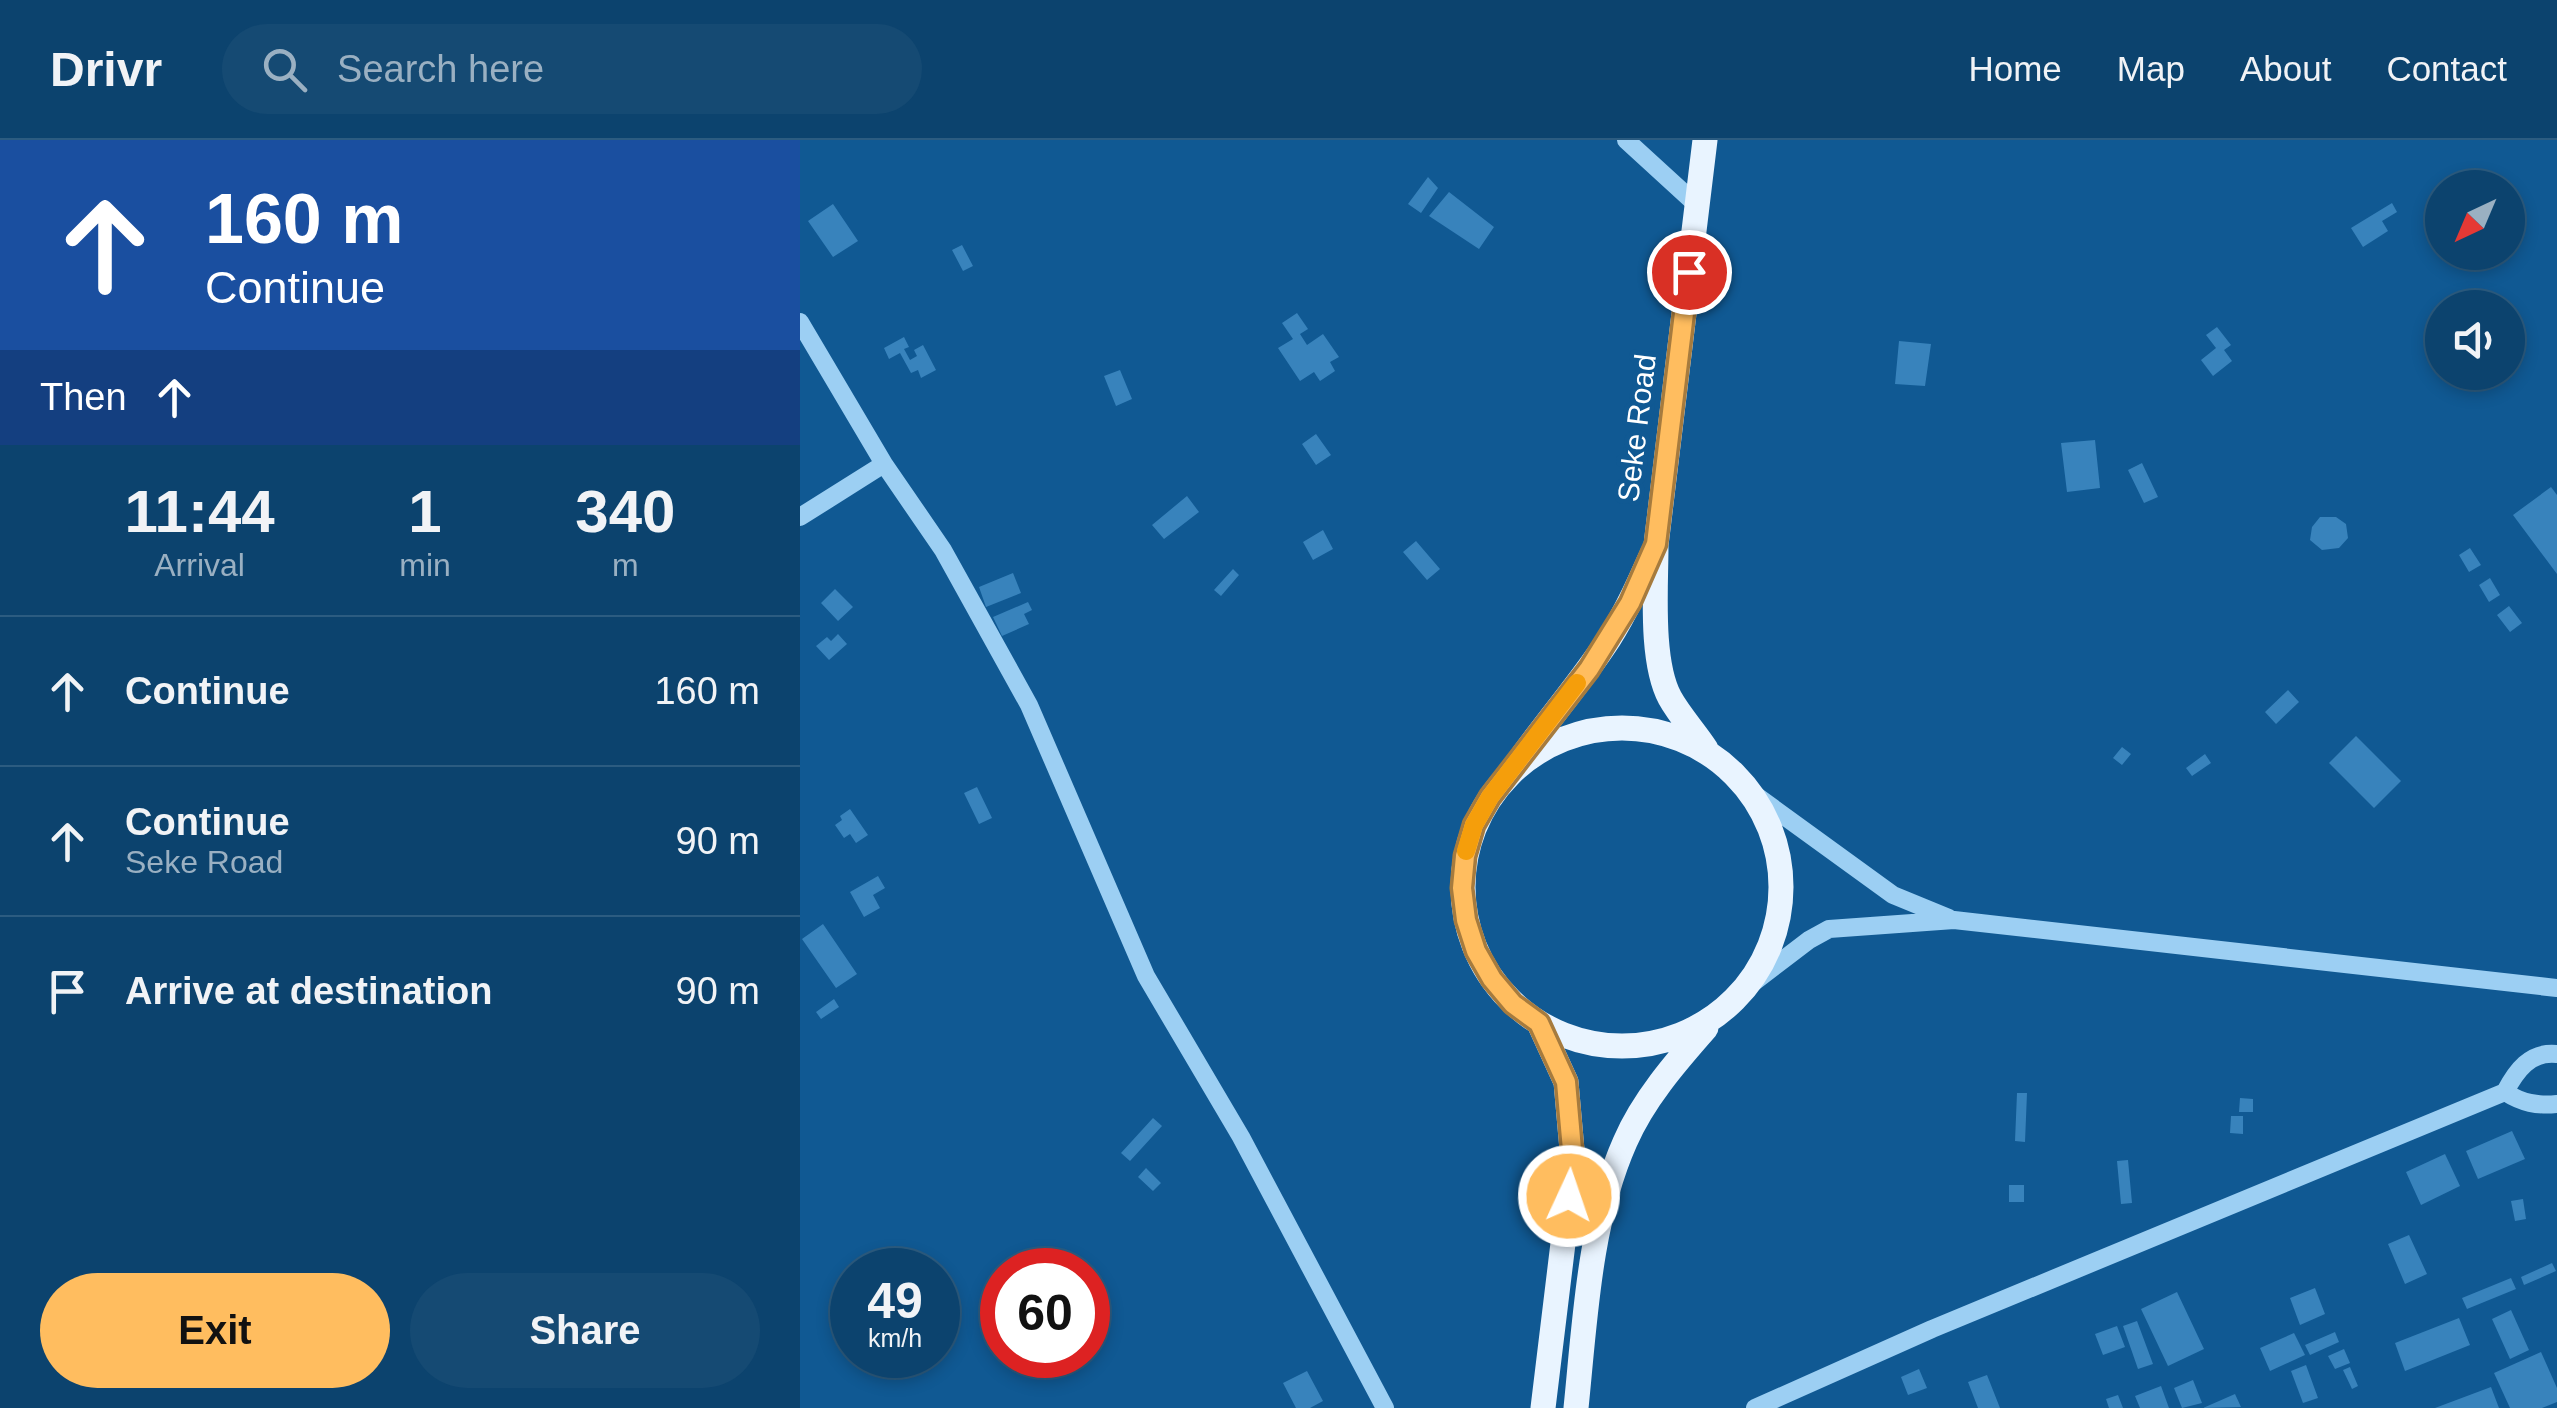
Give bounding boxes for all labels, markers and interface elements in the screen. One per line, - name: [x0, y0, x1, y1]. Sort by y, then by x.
- search box: [222, 24, 922, 114]
- icon: search: [257, 42, 312, 97]
- text: Drivr: [50, 43, 162, 96]
- text: Search here: [337, 48, 544, 90]
- text: Home: [1968, 49, 2062, 88]
- text: Map: [2117, 49, 2185, 88]
- text: About: [2240, 49, 2331, 88]
- text: Contact: [2386, 49, 2507, 88]
- north arrow: [2425, 170, 2525, 270]
- map controls: [2425, 170, 2525, 390]
- icon: ahead: [40, 180, 170, 310]
- text: 160 m: [205, 180, 403, 258]
- pin: [1647, 230, 1732, 315]
- icon: arrive: [1662, 245, 1717, 300]
- text: Continue: [205, 262, 385, 313]
- button: sound: [2425, 290, 2525, 390]
- street label: Seke Road: [1611, 352, 1662, 504]
- icon: ahead: [147, 370, 202, 425]
- text: Then: [40, 376, 127, 418]
- text: 11:44: [125, 478, 275, 545]
- text: 1: [408, 478, 442, 545]
- text: 340: [575, 478, 675, 545]
- text: Arrival: [154, 547, 245, 583]
- text: min: [399, 547, 451, 583]
- text: m: [612, 547, 639, 583]
- icon: ahead: [40, 664, 95, 719]
- text: Continue: [125, 670, 290, 712]
- text: 160 m: [654, 670, 760, 712]
- text: Continue: [125, 801, 290, 843]
- icon: ahead: [40, 814, 95, 869]
- text: 90 m: [676, 820, 760, 862]
- text: Seke Road: [125, 844, 283, 880]
- icon: arrive: [40, 964, 95, 1019]
- text: Arrive at destination: [125, 970, 492, 1012]
- text: 90 m: [676, 970, 760, 1012]
- position arrow: [1517, 1144, 1621, 1248]
- speed limit sign: 60: [980, 1248, 1110, 1378]
- button: Exit: [40, 1273, 390, 1388]
- button: Share: [410, 1273, 760, 1388]
- text: 49: [867, 1273, 923, 1329]
- text: km/h: [868, 1324, 922, 1352]

